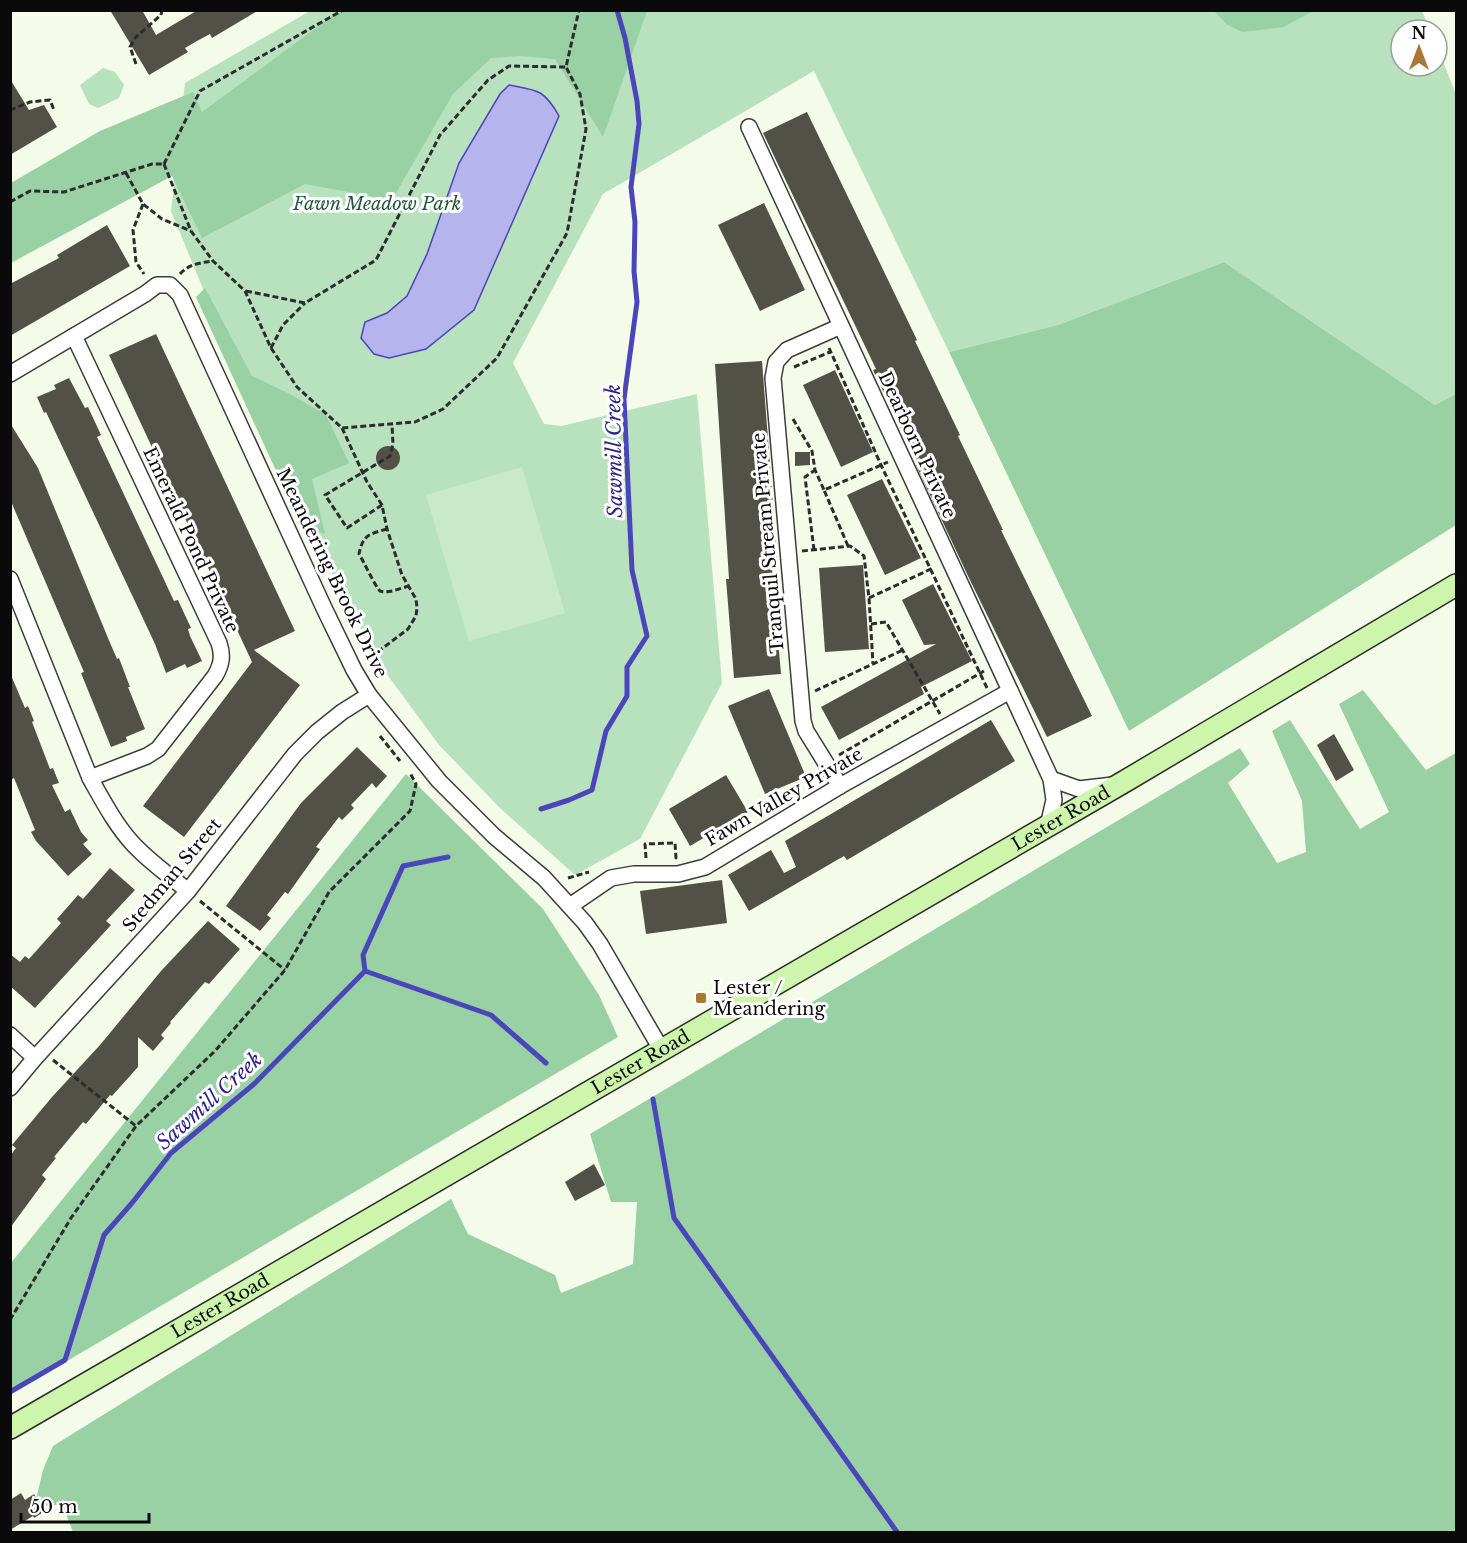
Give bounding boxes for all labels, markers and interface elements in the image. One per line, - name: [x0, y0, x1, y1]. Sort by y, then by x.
- north arrow: [1389, 18, 1449, 78]
- text: N: [1411, 23, 1427, 43]
- park label: Fawn Meadow Park: [292, 193, 461, 215]
- street label: Dearborn Private: [873, 368, 961, 522]
- water label: Sawmill Creek: [601, 384, 627, 518]
- street label: Tranquil Stream Private: [747, 432, 789, 654]
- street label: Emerald Pond Private: [138, 444, 244, 636]
- street label: Meandering Brook Drive: [272, 465, 392, 681]
- street label: Fawn Valley Private: [701, 743, 867, 851]
- street label: Lester Road: [1008, 781, 1114, 855]
- street label: Stedman Street: [118, 813, 226, 936]
- place label: Lester / Meandering: [713, 977, 825, 1020]
- marker: Lester / Meandering: [694, 991, 708, 1005]
- street label: Lester Road: [588, 1025, 694, 1099]
- water label: Sawmill Creek: [151, 1047, 267, 1155]
- street label: Lester Road: [167, 1269, 273, 1343]
- scale bar: [21, 1486, 148, 1524]
- text: 50 m: [30, 1496, 78, 1518]

